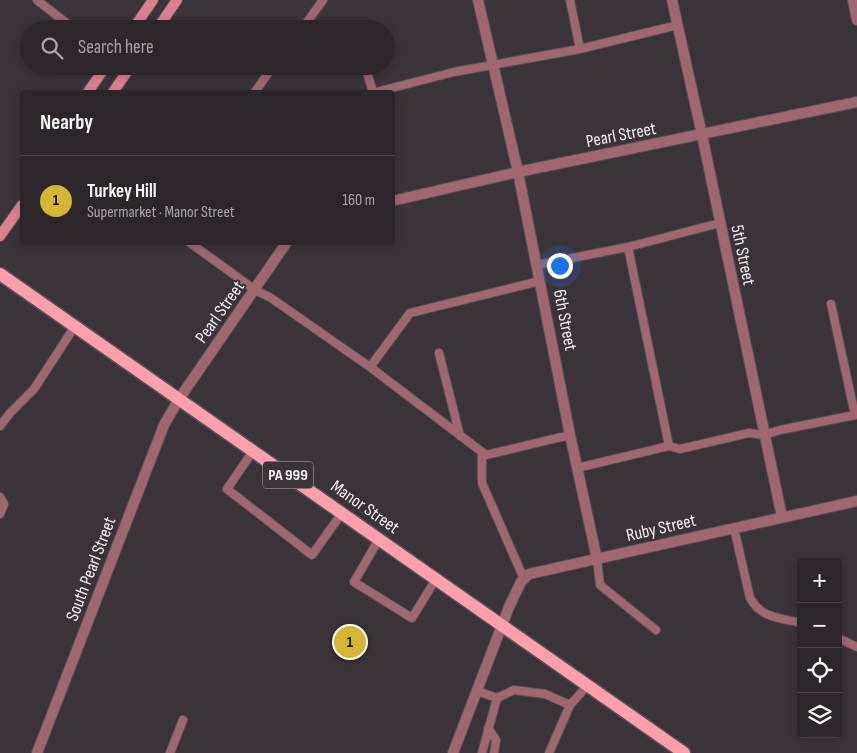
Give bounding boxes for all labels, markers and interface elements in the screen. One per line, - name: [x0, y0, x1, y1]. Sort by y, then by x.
- search box: [20, 20, 395, 75]
- icon: search: [38, 34, 66, 62]
- text: Search here: [78, 36, 154, 59]
- text: Nearby: [40, 110, 93, 135]
- street label: Pearl Street: [584, 118, 658, 152]
- text: Turkey Hill: [87, 180, 157, 203]
- text: 1: [53, 191, 59, 210]
- text: 160 m: [342, 191, 375, 210]
- text: Supermarket · Manor Street: [87, 203, 235, 222]
- street label: 5th Street: [726, 223, 760, 288]
- your location: [547, 253, 573, 279]
- street label: Pearl Street: [191, 276, 249, 347]
- street label: 6th Street: [549, 288, 581, 353]
- road number: PA 999: [263, 462, 313, 488]
- street label: Manor Street: [327, 476, 404, 538]
- street label: Ruby Street: [624, 510, 698, 546]
- street label: South Pearl Street: [62, 513, 121, 624]
- map controls: [797, 558, 842, 738]
- button: +: [797, 558, 842, 603]
- button: −: [797, 603, 842, 648]
- pin: 1: [334, 623, 366, 661]
- button: locate: [797, 648, 842, 693]
- button: layers: [797, 693, 842, 738]

